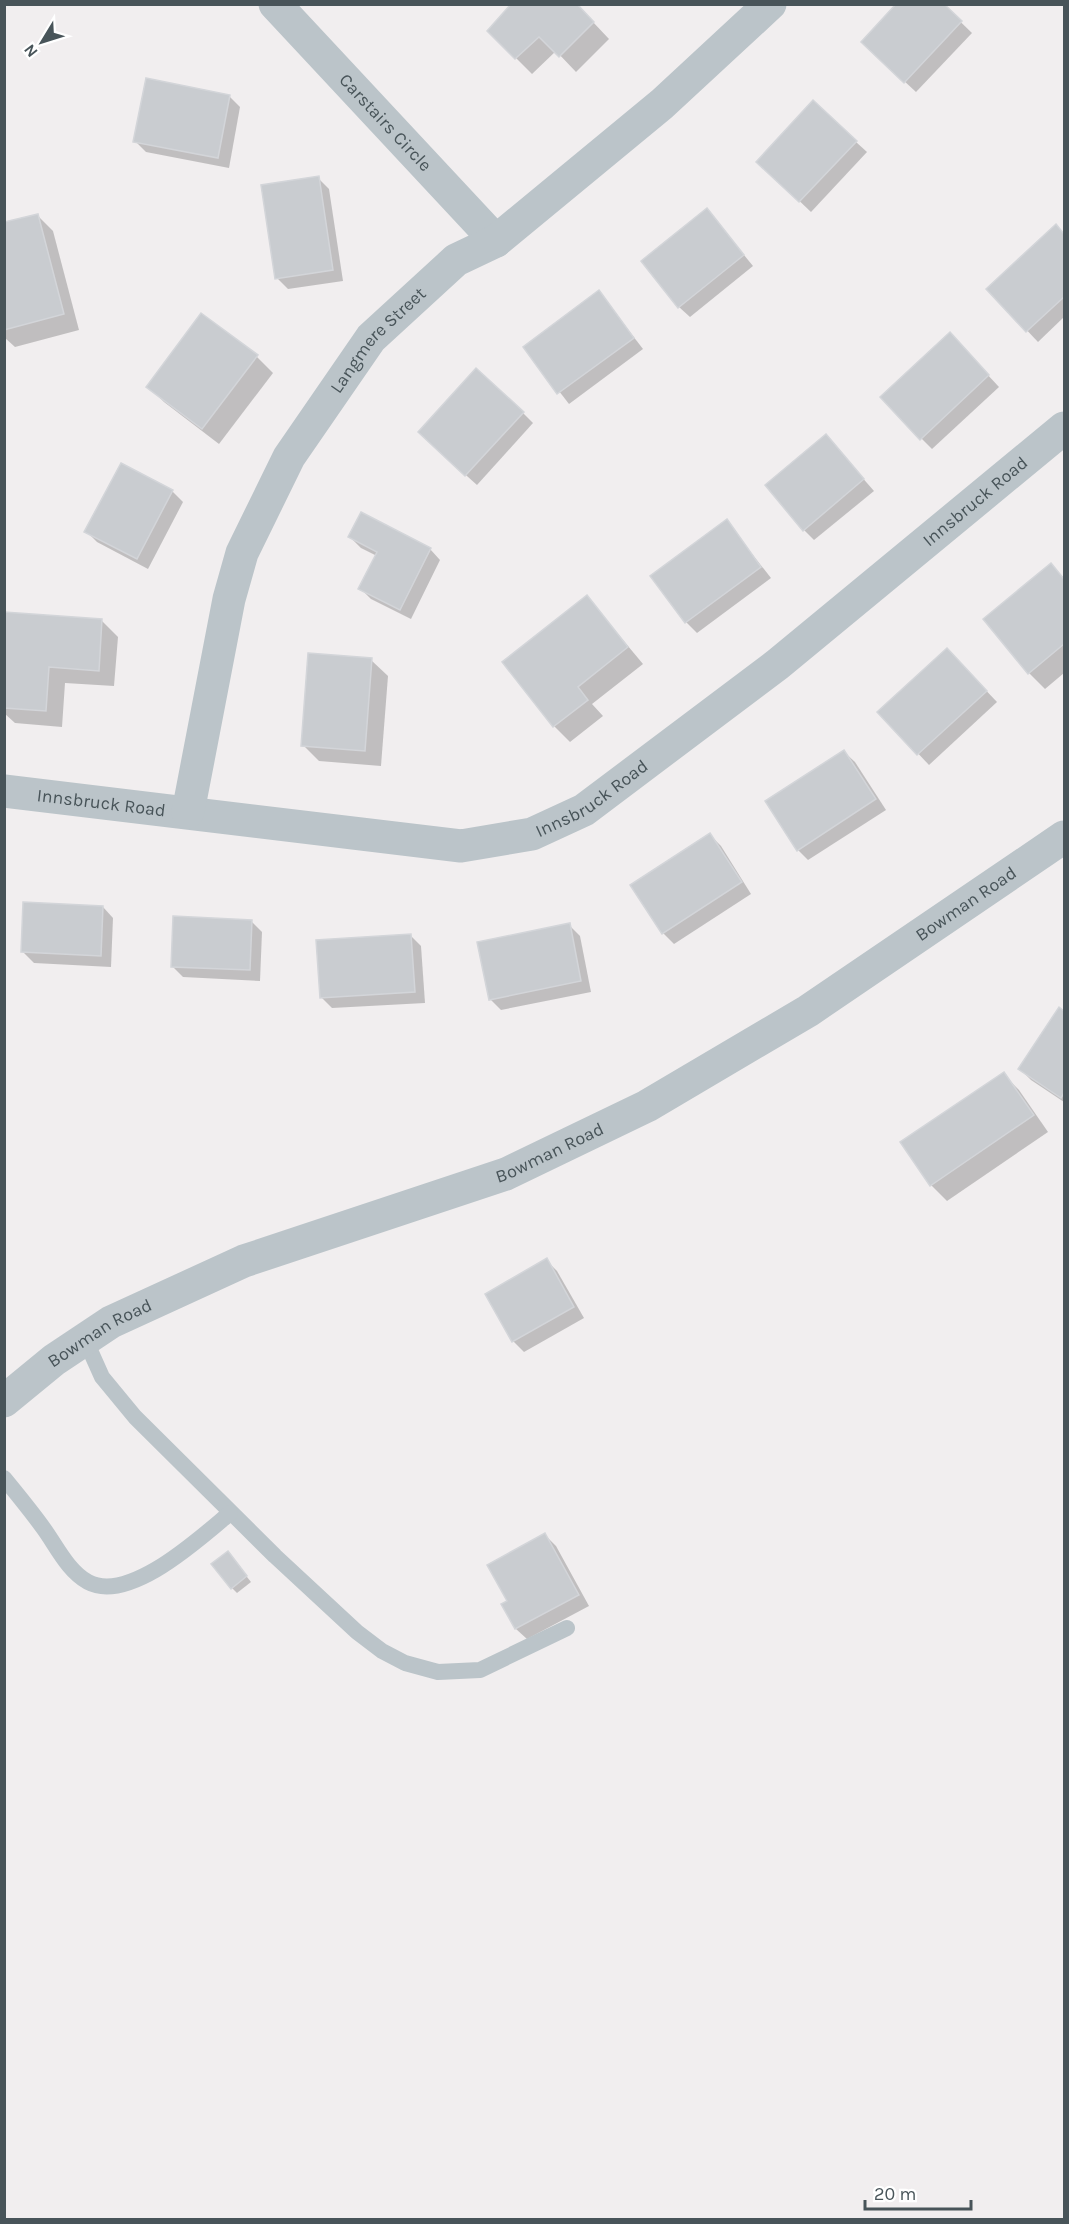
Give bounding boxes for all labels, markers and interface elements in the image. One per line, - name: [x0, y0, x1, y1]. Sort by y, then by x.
- north arrow: [12, 12, 72, 72]
- text: N: [20, 41, 42, 61]
- street label: Carstairs Circle: [335, 69, 436, 176]
- street label: Langmere Street: [325, 282, 430, 397]
- street label: Innsbruck Road: [918, 452, 1032, 551]
- street label: Innsbruck Road: [532, 755, 652, 842]
- street label: Innsbruck Road: [36, 784, 167, 821]
- street label: Bowman Road: [911, 862, 1021, 946]
- street label: Bowman Road: [493, 1118, 607, 1188]
- street label: Bowman Road: [43, 1294, 155, 1372]
- scale bar: [865, 2173, 972, 2211]
- text: 20 m: [874, 2183, 916, 2205]

